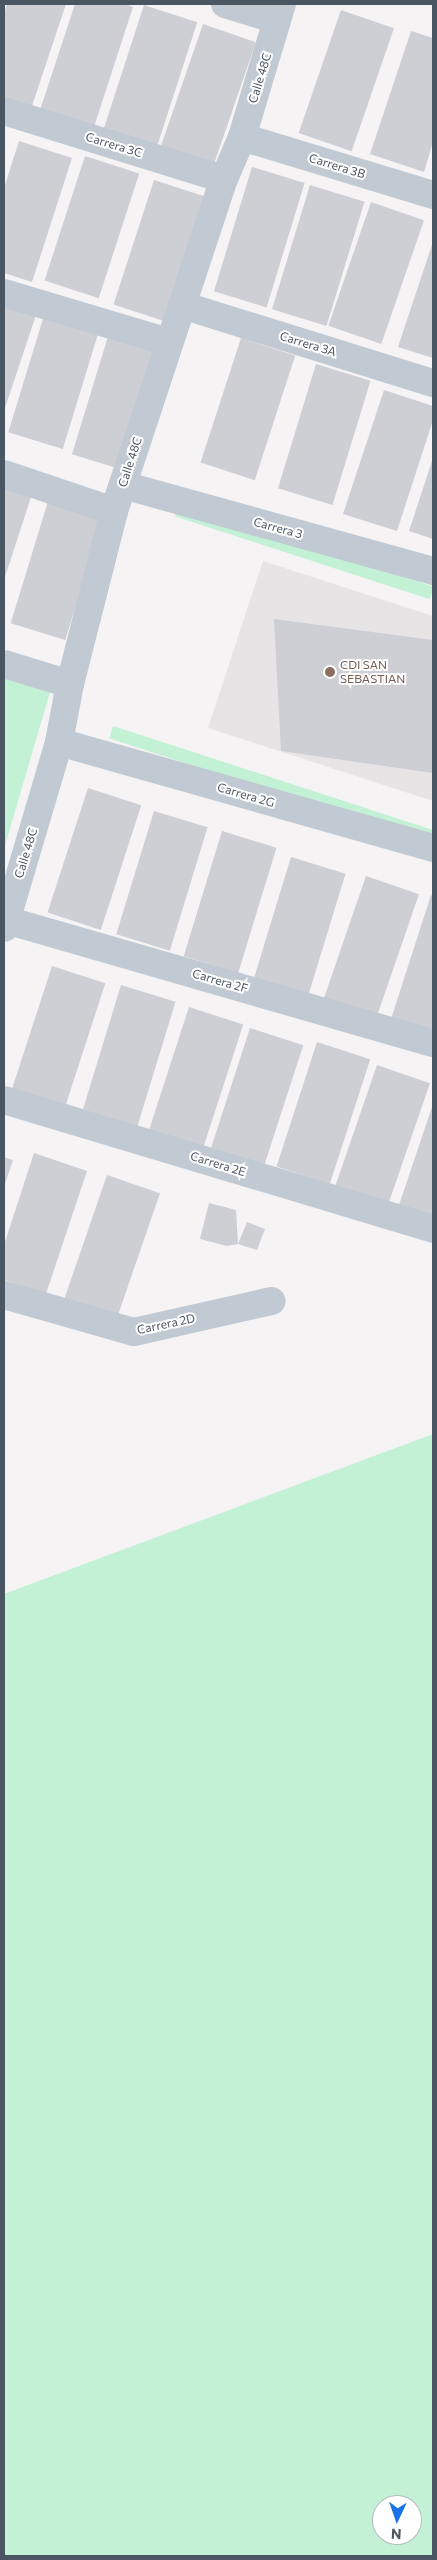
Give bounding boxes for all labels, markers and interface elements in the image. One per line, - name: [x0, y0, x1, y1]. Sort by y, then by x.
- street label: Calle 48C: [246, 51, 274, 105]
- street label: Carrera 3C: [84, 130, 144, 160]
- street label: Carrera 3B: [307, 151, 367, 181]
- street label: Carrera 3A: [278, 329, 338, 359]
- street label: Calle 48C: [115, 435, 145, 489]
- street label: Carrera 3: [252, 515, 304, 541]
- place label: CDI SAN SEBASTIAN: [340, 658, 405, 686]
- marker: CDI SAN SEBASTIAN: [324, 666, 336, 678]
- street label: Carrera 2G: [216, 780, 276, 810]
- street label: Calle 48C: [12, 826, 40, 880]
- street label: Carrera 2F: [191, 966, 249, 996]
- street label: Carrera 2E: [189, 1149, 247, 1179]
- street label: Carrera 2D: [136, 1311, 196, 1337]
- north arrow: [372, 2495, 422, 2545]
- text: N: [391, 2526, 402, 2543]

